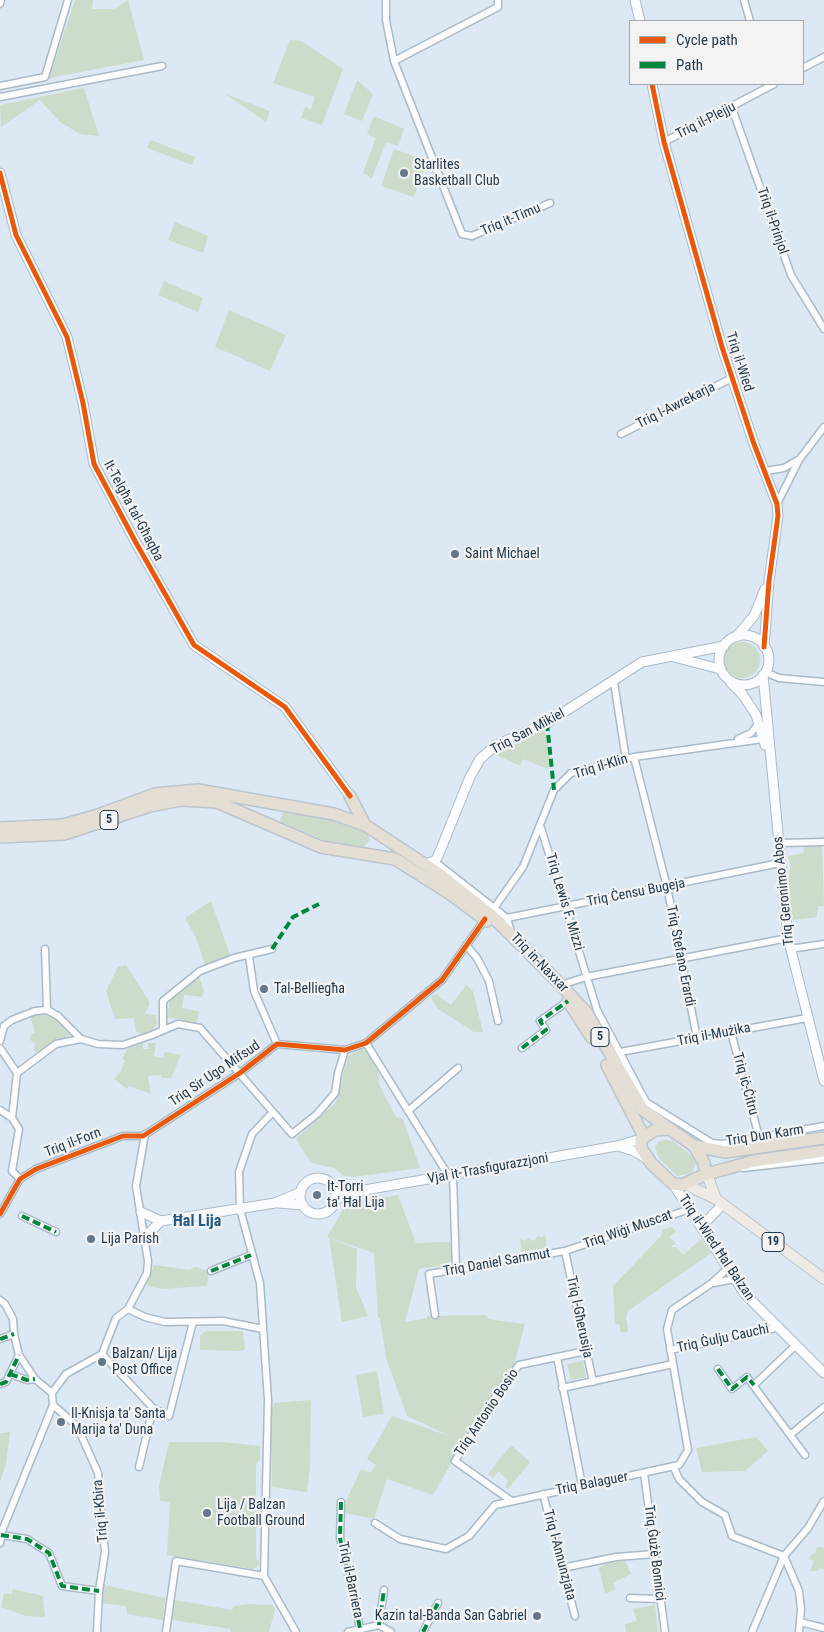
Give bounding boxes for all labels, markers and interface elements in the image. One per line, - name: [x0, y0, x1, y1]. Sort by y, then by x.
- legend: [629, 20, 804, 85]
- text: Cycle path: [676, 31, 738, 49]
- text: Path: [676, 56, 703, 74]
- street label: Triq il-Plejju: [673, 99, 739, 143]
- place label: Starlites Basketball Club: [414, 157, 500, 190]
- marker: Starlites Basketball Club: [398, 167, 410, 179]
- street label: Triq il-Prinjol: [753, 185, 791, 257]
- street label: Triq it-Timu: [479, 200, 543, 240]
- street label: Triq il-Wied: [721, 330, 757, 394]
- street label: Triq l-Awrekarja: [634, 379, 718, 433]
- street label: It-Telgħa tal-Għaqba: [99, 458, 167, 564]
- place label: Saint Michael: [465, 546, 540, 562]
- marker: Saint Michael: [449, 548, 461, 560]
- street label: Triq San Mikiel: [488, 705, 568, 759]
- street label: Triq il-Klin: [572, 751, 630, 783]
- road number: 5: [100, 810, 118, 830]
- street label: Triq Geronimo Abos: [770, 836, 798, 946]
- street label: Triq Lewis F. Mizzi: [541, 851, 587, 953]
- street label: Triq Ċensu Bugeja: [585, 875, 687, 911]
- street label: Triq Stefano Erardi: [662, 904, 698, 1008]
- street label: Triq in-Naxxar: [506, 930, 572, 996]
- place label: Tal-Belliegħa: [274, 981, 345, 997]
- marker: Tal-Belliegħa: [258, 983, 270, 995]
- street label: Triq il-Mużika: [676, 1020, 752, 1050]
- road number: 5: [591, 1028, 609, 1046]
- street label: Triq Sir Ugo Mifsud: [166, 1037, 264, 1111]
- street label: Triq iċ-Ċitru: [729, 1051, 761, 1117]
- street label: Triq Dun Karm: [725, 1122, 805, 1150]
- street label: Triq il-Forn: [42, 1125, 104, 1161]
- street label: Vjal it-Trasfigurazzjoni: [426, 1150, 550, 1188]
- place label: It-Torri ta' Ħal Lija: [327, 1179, 384, 1212]
- marker: It-Torri ta' Ħal Lija: [311, 1189, 323, 1201]
- street label: Triq il-Wied Ħal Balzan: [674, 1192, 758, 1304]
- street label: Triq Wiġi Muscat: [581, 1207, 675, 1253]
- district label: Ħal Lija: [173, 1212, 221, 1232]
- place label: Lija Parish: [101, 1231, 159, 1247]
- road number: 19: [762, 1232, 784, 1252]
- marker: Lija Parish: [85, 1233, 97, 1245]
- street label: Triq Daniel Sammut: [442, 1245, 552, 1281]
- street label: Triq l-Għerusija: [562, 1274, 596, 1360]
- street label: Triq Ġulju Cauchi: [675, 1321, 771, 1357]
- place label: Balzan/ Lija Post Office: [112, 1346, 177, 1378]
- marker: Balzan/ Lija Post Office: [96, 1356, 108, 1368]
- street label: Triq Antonio Bosio: [452, 1366, 522, 1460]
- place label: Il-Knisja ta' Santa Marija ta' Duna: [71, 1406, 166, 1438]
- marker: Il-Knisja ta' Santa Marija ta' Duna: [55, 1416, 67, 1428]
- street label: Triq Balaguer: [554, 1469, 630, 1499]
- street label: Triq il-Kbira: [90, 1479, 112, 1543]
- place label: Lija / Balzan Football Ground: [217, 1497, 305, 1530]
- street label: Triq Ġużè Bonnici: [640, 1504, 668, 1602]
- marker: Lija / Balzan Football Ground: [201, 1507, 213, 1519]
- street label: Triq l-Annunzjata: [539, 1508, 579, 1602]
- street label: Triq il-Barriera: [334, 1540, 366, 1620]
- place label: Kazin tal-Banda San Gabriel: [375, 1608, 527, 1624]
- marker: Kazin tal-Banda San Gabriel: [531, 1610, 543, 1622]

